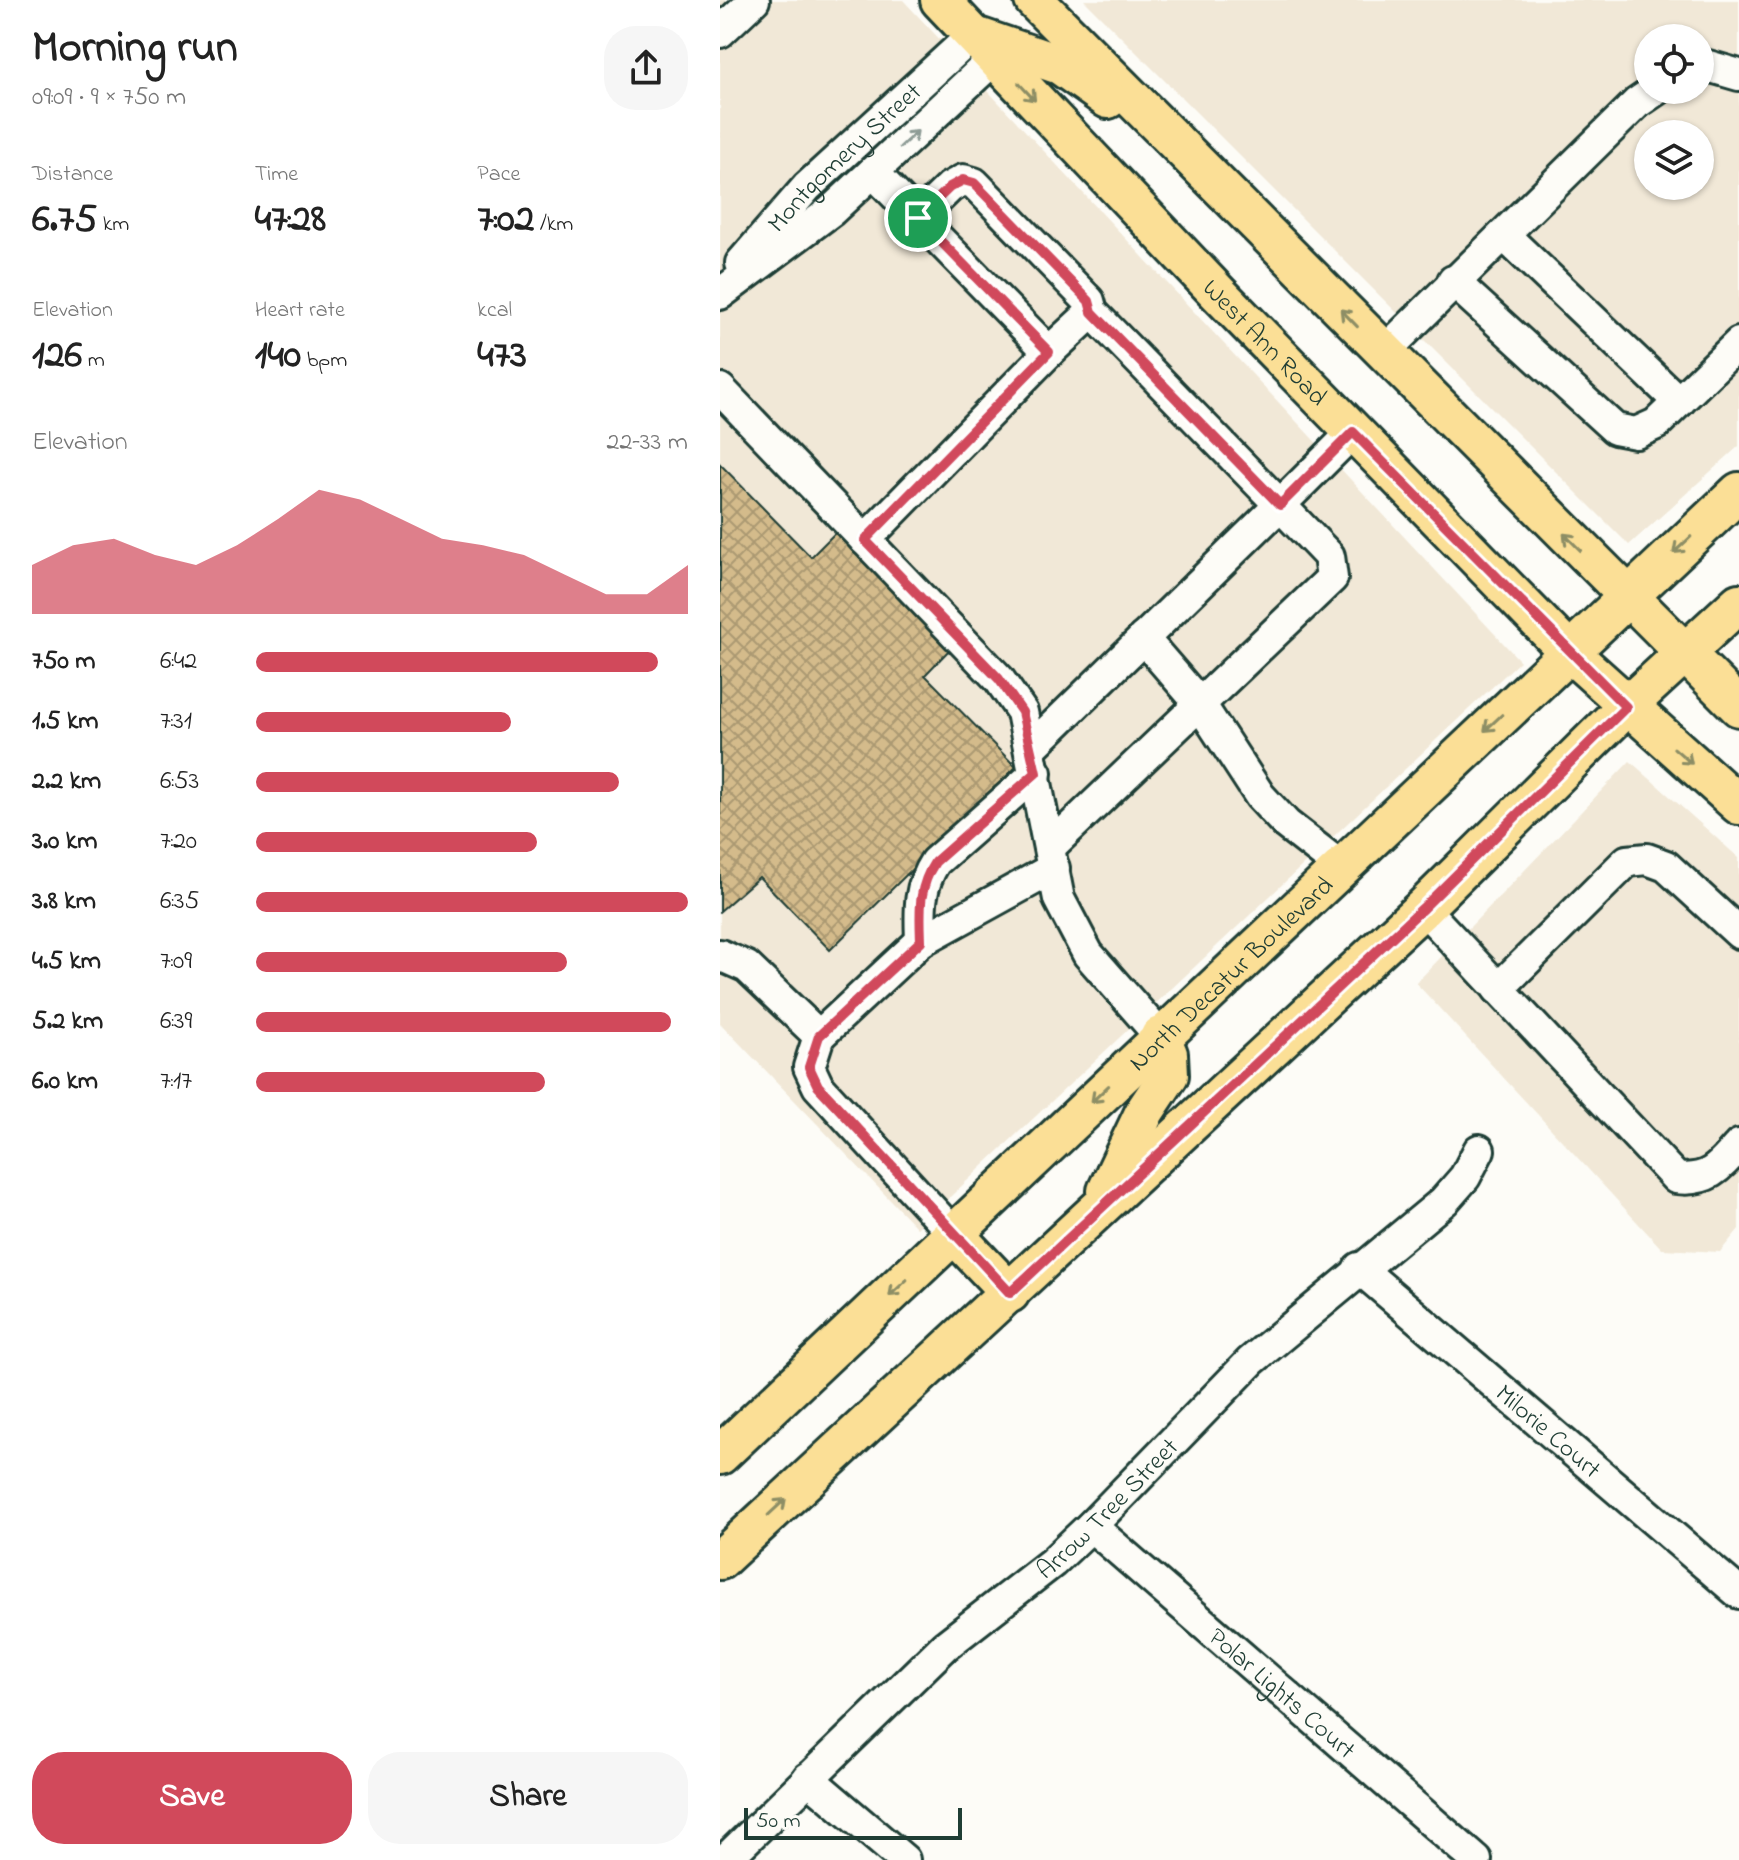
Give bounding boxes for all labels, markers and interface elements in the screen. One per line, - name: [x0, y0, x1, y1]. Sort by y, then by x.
- text: Morning run: [32, 17, 238, 81]
- map controls: [1634, 24, 1714, 200]
- button: locate: [1634, 24, 1714, 104]
- button: share: [604, 26, 688, 110]
- street label: Montgomery Street: [760, 75, 932, 242]
- text: 09:09 · 9 × 750 m: [32, 79, 186, 117]
- one-way arrow: [1017, 81, 1035, 101]
- button: layers: [1634, 120, 1714, 200]
- one-way arrow: [898, 130, 918, 148]
- text: Distance: [32, 159, 113, 191]
- text: Time: [255, 159, 298, 191]
- text: Pace: [477, 159, 520, 191]
- pin: [884, 184, 952, 252]
- text: 6.75: [32, 191, 97, 250]
- text: 47:28: [255, 191, 326, 250]
- text: 7:02: [477, 191, 534, 250]
- icon: arrive: [896, 196, 940, 240]
- text: km: [97, 209, 129, 241]
- text: /km: [534, 209, 573, 241]
- street label: West Ann Road: [1192, 271, 1335, 416]
- text: Elevation: [32, 295, 113, 327]
- text: Heart rate: [255, 295, 345, 327]
- text: kcal: [477, 295, 512, 327]
- one-way arrow: [1339, 308, 1358, 328]
- text: 126: [32, 327, 82, 386]
- text: 140: [255, 327, 301, 386]
- text: 473: [477, 327, 527, 386]
- text: m: [82, 345, 105, 377]
- text: bpm: [301, 345, 347, 377]
- text: Elevation: [32, 424, 128, 462]
- text: 22–33 m: [607, 424, 688, 462]
- one-way arrow: [1562, 532, 1581, 552]
- one-way arrow: [1672, 536, 1692, 555]
- text: 750 m: [32, 643, 96, 681]
- text: 6:42: [160, 643, 197, 681]
- text: 1.5 km: [32, 703, 99, 741]
- text: 7:31: [160, 703, 192, 741]
- one-way arrow: [1483, 714, 1503, 733]
- one-way arrow: [1672, 747, 1692, 765]
- text: 2.2 km: [32, 763, 101, 801]
- text: 6:53: [160, 763, 199, 801]
- text: 3.0 km: [32, 823, 97, 861]
- text: 7:20: [160, 823, 197, 861]
- street label: North Decatur Boulevard: [1121, 868, 1344, 1081]
- text: 3.8 km: [32, 883, 96, 921]
- text: 6:35: [160, 883, 199, 921]
- text: 4.5 km: [32, 943, 101, 981]
- text: 7:09: [160, 943, 192, 981]
- text: 5.2 km: [32, 1003, 103, 1041]
- text: 6:39: [160, 1003, 192, 1041]
- text: 6.0 km: [32, 1063, 98, 1101]
- text: 7:17: [160, 1063, 192, 1101]
- one-way arrow: [1090, 1084, 1110, 1103]
- one-way arrow: [888, 1279, 908, 1297]
- street label: Milorie Court: [1486, 1377, 1608, 1489]
- street label: Arrow Tree Street: [1029, 1430, 1189, 1590]
- one-way arrow: [767, 1498, 787, 1516]
- street label: Polar Lights Court: [1199, 1620, 1363, 1770]
- button: Save: [32, 1752, 352, 1844]
- button: Share: [368, 1752, 688, 1844]
- scale bar: [744, 1804, 962, 1840]
- text: 50 m: [756, 1806, 801, 1838]

